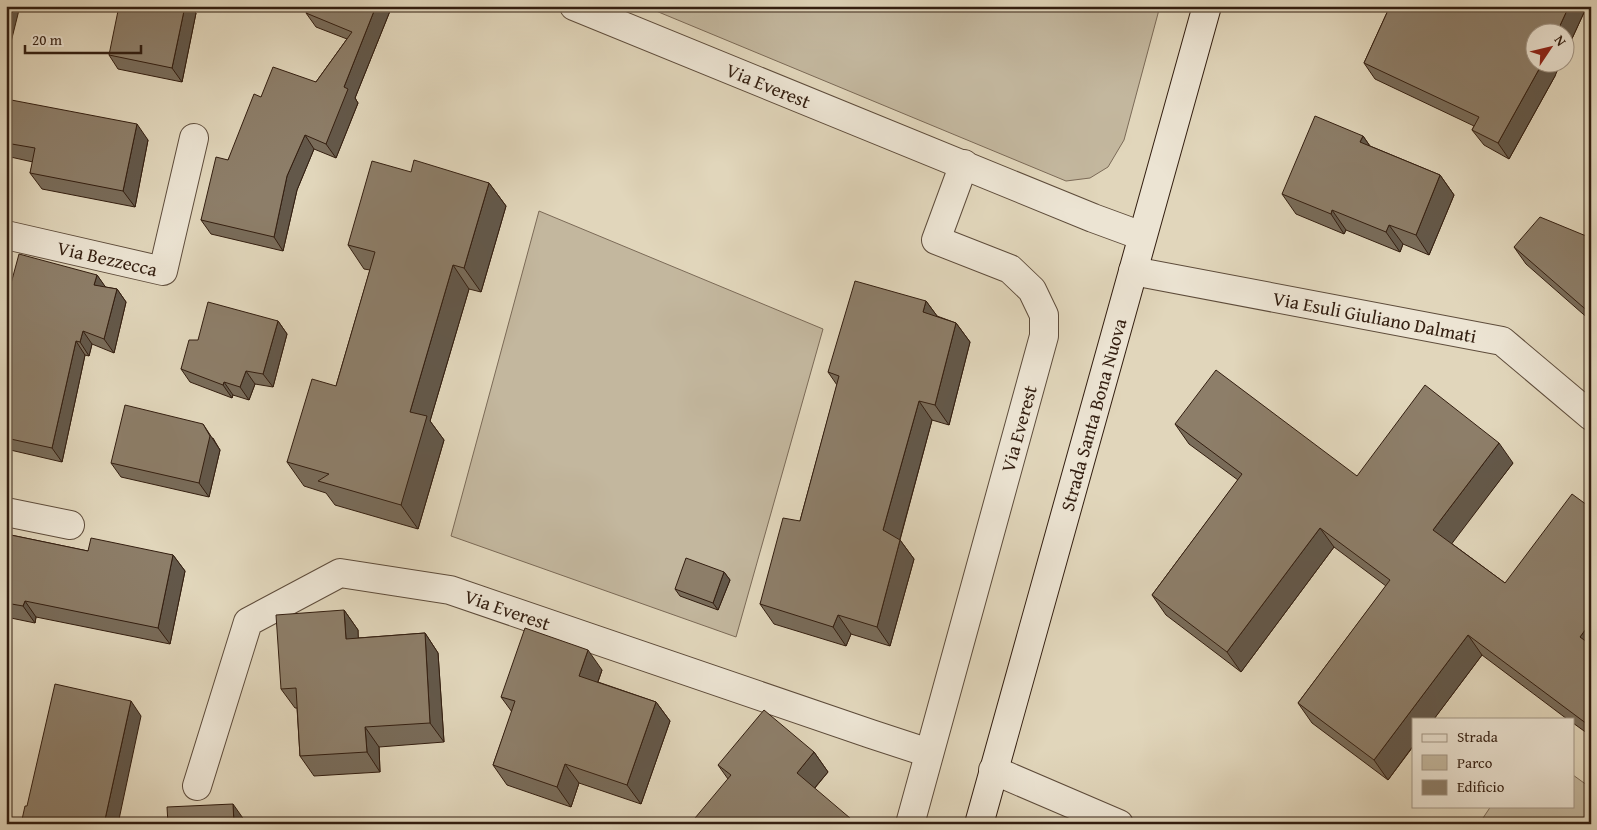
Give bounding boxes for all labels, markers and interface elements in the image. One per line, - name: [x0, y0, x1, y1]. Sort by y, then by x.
- scale bar: [25, 22, 141, 54]
- north arrow: [1524, 22, 1574, 72]
- text: 20 m: [32, 29, 63, 50]
- text: N: [1550, 31, 1572, 51]
- street label: Via Everest: [722, 56, 815, 115]
- street label: Via Bezzecca: [54, 233, 160, 283]
- street label: Via Esuli Giuliano Dalmati: [1270, 284, 1479, 350]
- street label: Strada Santa Bona Nuova: [1053, 315, 1133, 514]
- street label: Via Everest: [993, 382, 1044, 475]
- street label: Via Everest: [461, 582, 554, 637]
- legend: [1412, 718, 1574, 808]
- text: Strada: [1457, 726, 1498, 747]
- text: Parco: [1457, 752, 1493, 773]
- text: Edificio: [1457, 776, 1505, 797]

